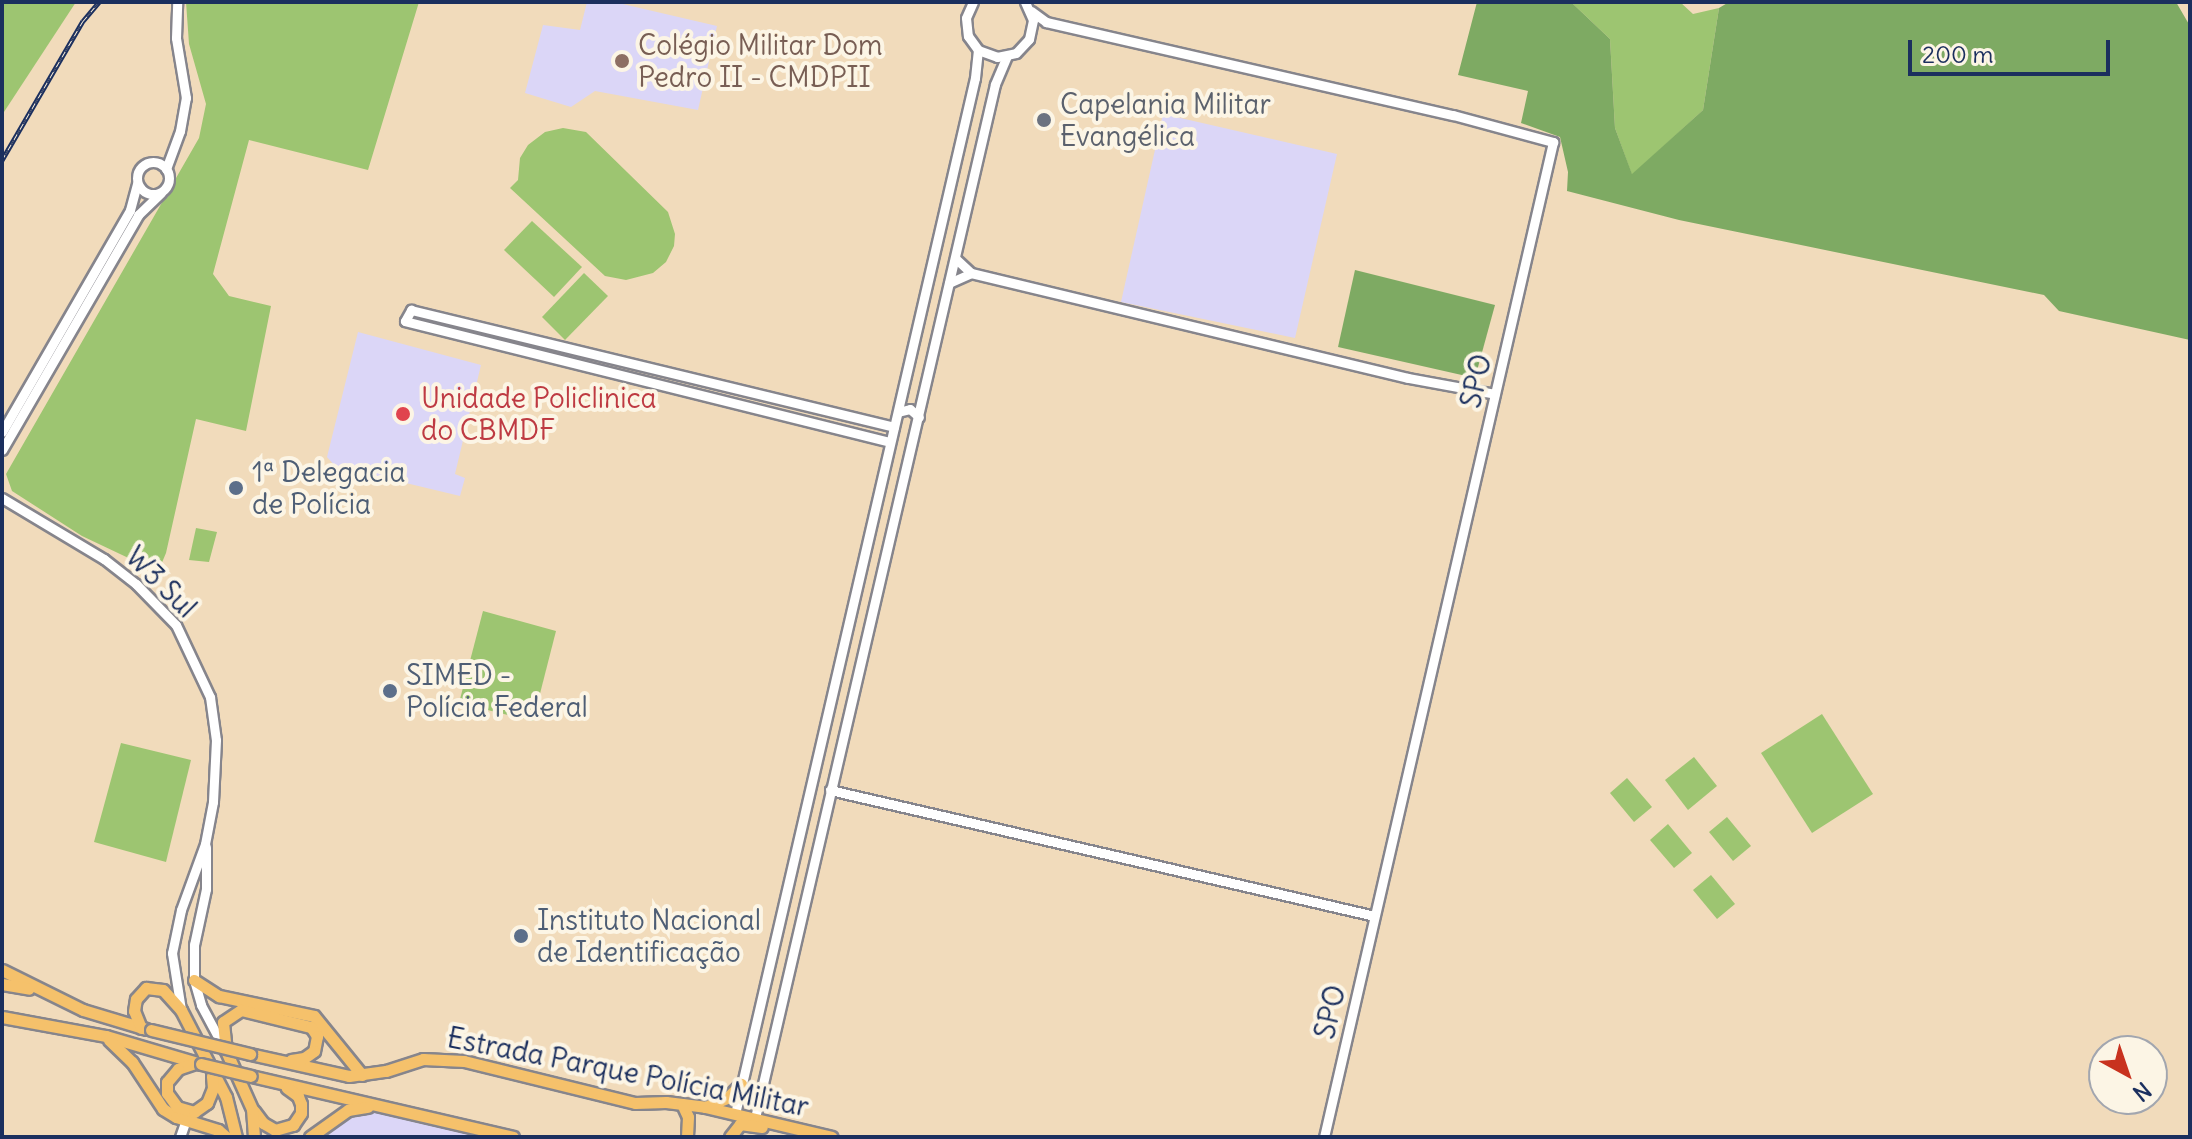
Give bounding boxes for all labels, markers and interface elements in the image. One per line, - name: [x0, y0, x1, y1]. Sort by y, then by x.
- scale bar: [1912, 24, 2114, 74]
- place label: Colégio Militar Dom Pedro II - CMDPII: [638, 28, 883, 94]
- text: 200 m: [1922, 39, 1994, 69]
- marker: Colégio Militar Dom Pedro II - CMDPII: [613, 52, 631, 70]
- place label: Capelania Militar Evangélica: [1060, 87, 1271, 153]
- marker: Capelania Militar Evangélica: [1035, 111, 1053, 129]
- street label: SPO: [1454, 351, 1498, 411]
- place label: Unidade Policlinica do CBMDF: [421, 381, 657, 447]
- marker: Unidade Policlinica do CBMDF: [392, 403, 414, 425]
- place label: 1ª Delegacia de Polícia: [252, 455, 406, 521]
- marker: 1ª Delegacia de Polícia: [227, 479, 245, 497]
- street label: W3 Sul: [119, 540, 203, 624]
- place label: SIMED - Polícia Federal: [406, 658, 588, 724]
- marker: SIMED - Polícia Federal: [381, 682, 399, 700]
- place label: Instituto Nacional de Identificação: [537, 903, 761, 969]
- marker: Instituto Nacional de Identificação: [512, 927, 530, 945]
- street label: SPO: [1308, 982, 1352, 1042]
- street label: Estrada Parque Polícia Militar: [444, 1020, 812, 1124]
- north arrow: [2088, 1035, 2168, 1115]
- text: N: [2127, 1076, 2157, 1107]

